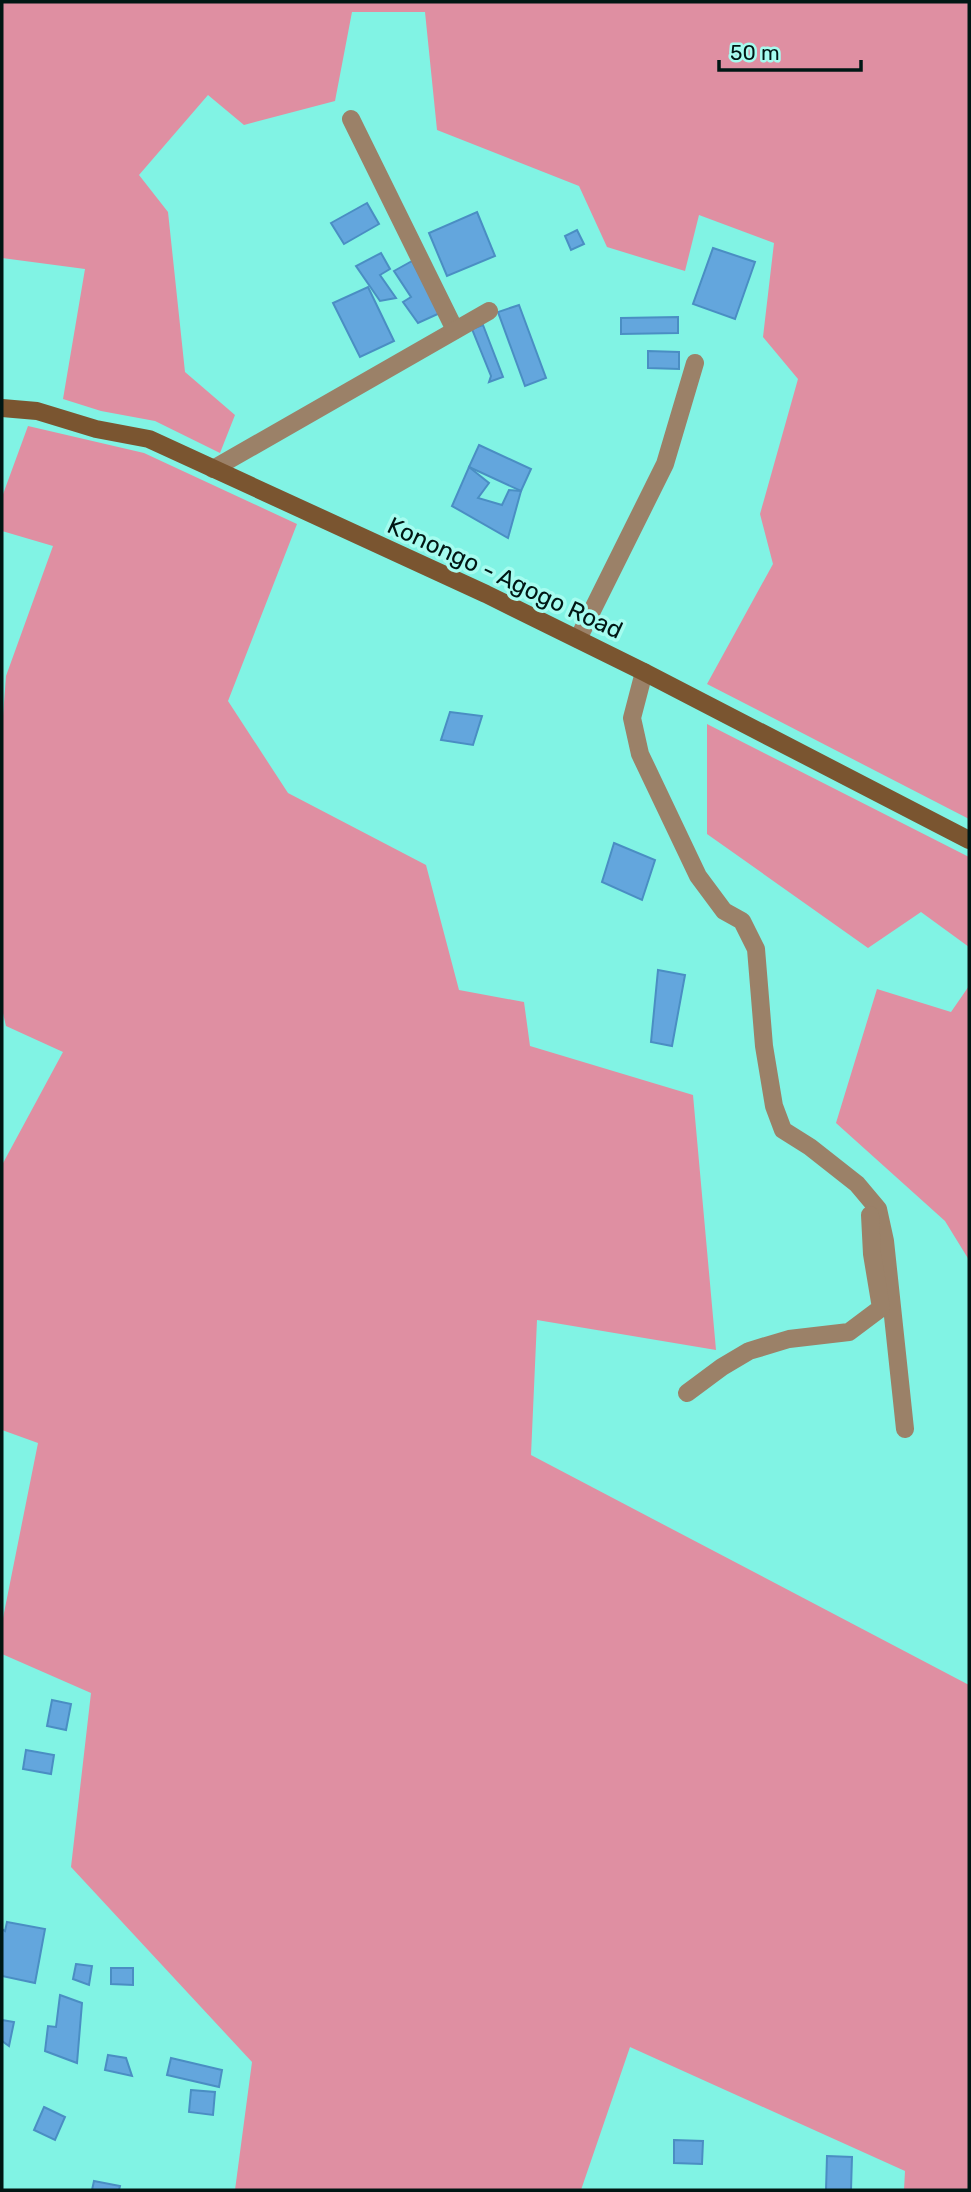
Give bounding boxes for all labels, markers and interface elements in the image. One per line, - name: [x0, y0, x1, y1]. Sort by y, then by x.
- scale bar: [719, 28, 861, 72]
- text: 50 m: [730, 40, 780, 65]
- street label: Konongo - Agogo Road: [383, 511, 627, 645]

